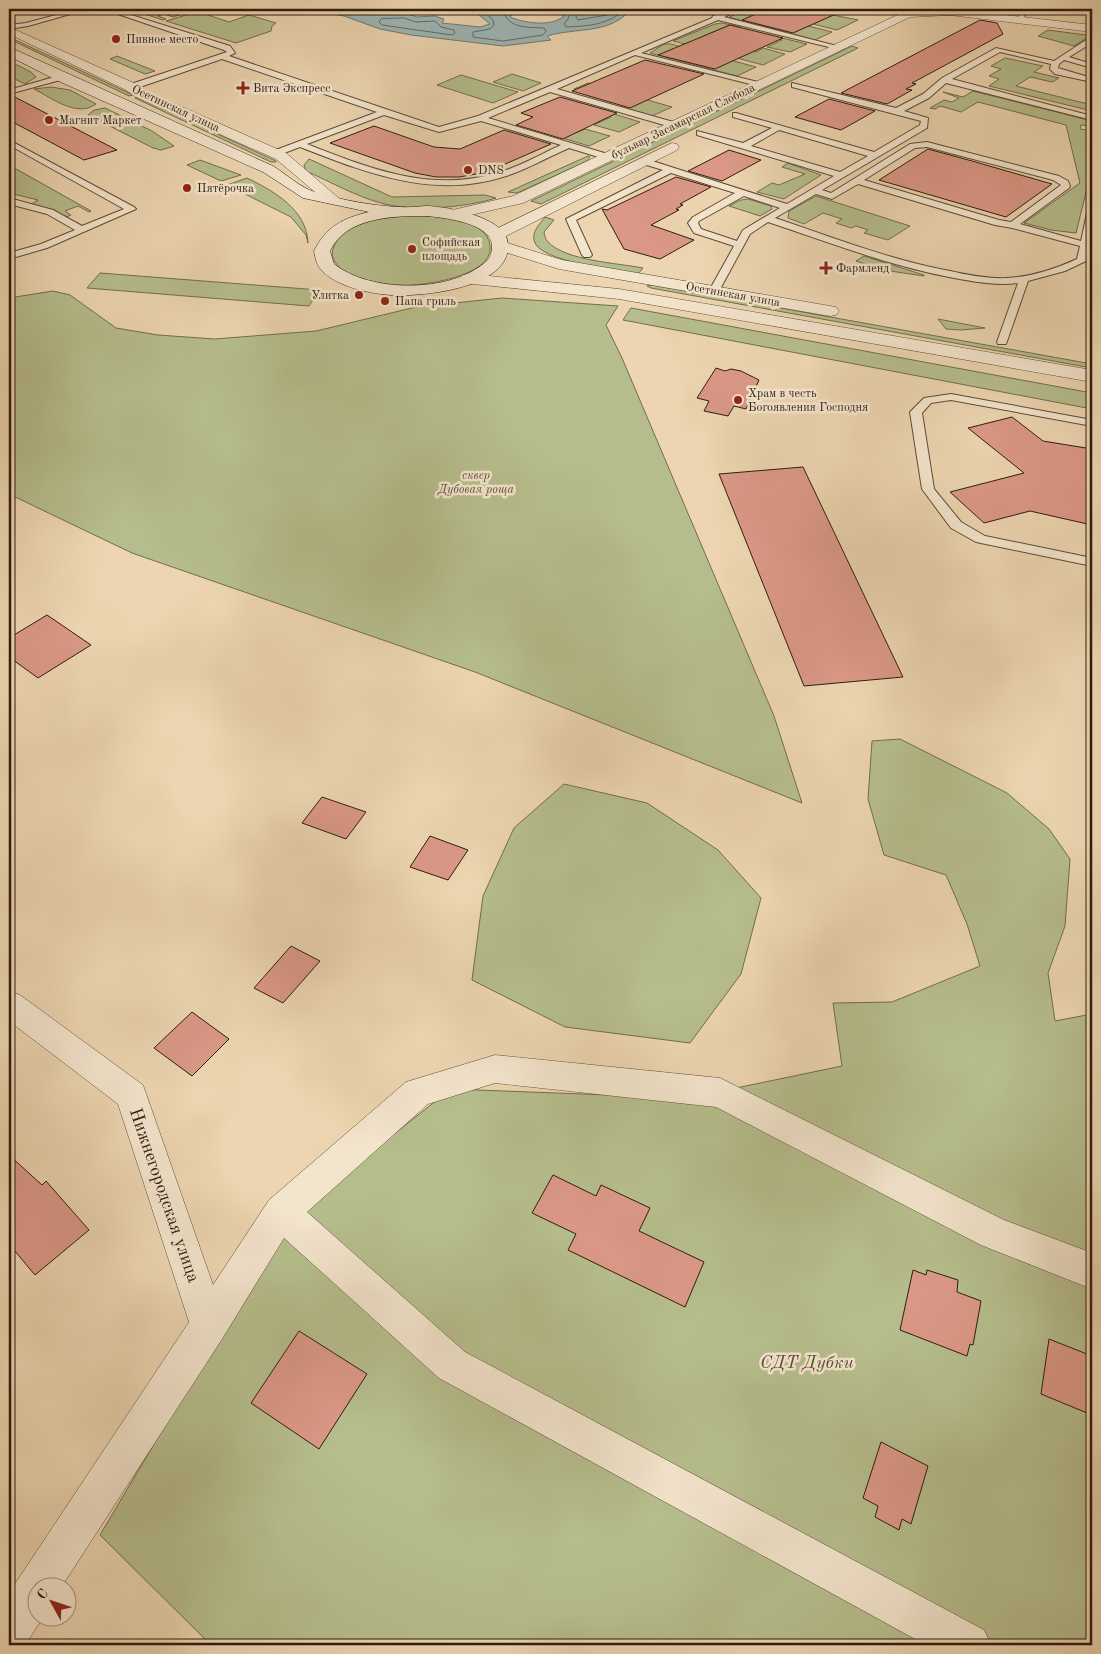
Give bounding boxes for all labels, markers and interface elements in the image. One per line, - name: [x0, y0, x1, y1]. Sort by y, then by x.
- marker: Пивное место: [110, 33, 122, 45]
- place label: Пивное место: [126, 34, 198, 46]
- marker: Вита Экспресс: [237, 82, 249, 94]
- street label: бульвар Засамарская Слобода: [610, 82, 757, 162]
- street label: Осетинская улица: [130, 83, 221, 135]
- place label: Вита Экспресс: [253, 83, 330, 95]
- marker: Магнит Маркет: [43, 114, 55, 126]
- place label: Магнит Маркет: [59, 115, 142, 127]
- marker: DNS: [462, 164, 474, 176]
- place label: DNS: [478, 165, 504, 177]
- marker: Пятёрочка: [181, 182, 193, 194]
- place label: Пятёрочка: [197, 183, 254, 195]
- place label: Софийская площадь: [422, 237, 480, 263]
- marker: Софийская площадь: [406, 243, 418, 255]
- marker: Фармленд: [820, 262, 832, 274]
- place label: Фармленд: [836, 263, 889, 275]
- street label: Осетинская улица: [685, 281, 781, 309]
- marker: Улитка: [353, 289, 365, 301]
- place label: Улитка: [311, 290, 349, 302]
- marker: Папа гриль: [379, 295, 391, 307]
- place label: Папа гриль: [395, 296, 456, 308]
- place label: Храм в честь Богоявления Господня: [748, 388, 868, 414]
- marker: Храм в честь Богоявления Господня: [732, 394, 744, 406]
- park label: сквер Дубовая роща: [436, 470, 514, 496]
- street label: Нижнегородская улица: [126, 1106, 202, 1285]
- park label: СДТ Дубки: [760, 1354, 854, 1372]
- north arrow: [28, 1576, 78, 1626]
- text: С: [34, 1586, 51, 1602]

